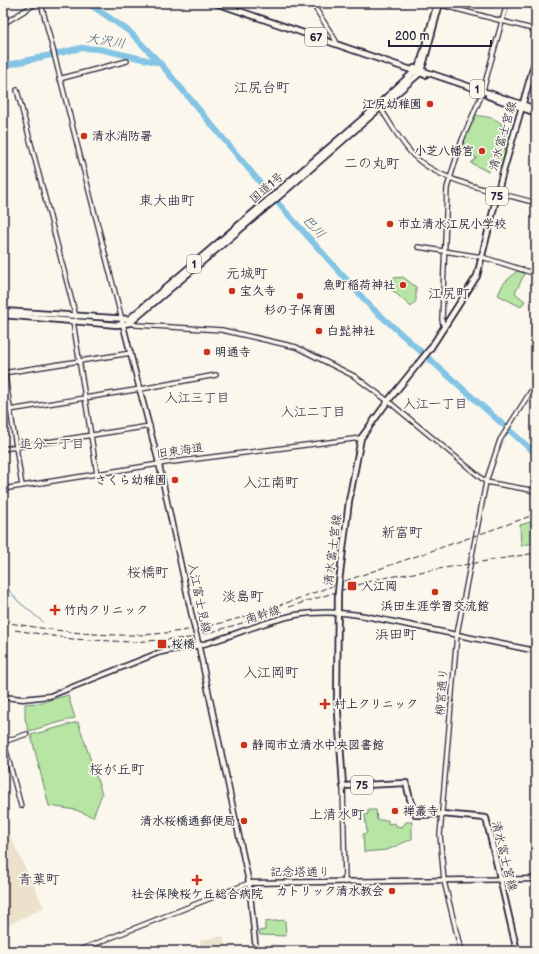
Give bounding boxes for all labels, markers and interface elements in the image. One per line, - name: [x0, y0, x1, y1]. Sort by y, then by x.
- scale bar: [389, 22, 491, 48]
- road number: 67: [305, 28, 327, 46]
- text: 200 m: [395, 29, 429, 44]
- water label: 大沢川: [85, 30, 127, 52]
- district label: 江尻台町: [234, 79, 290, 96]
- road number: 1: [470, 80, 484, 98]
- place label: 江尻幼稚園: [362, 97, 422, 112]
- marker: 江尻幼稚園: [425, 99, 435, 109]
- street label: 清水富士宮線: [486, 99, 520, 173]
- place label: 清水消防署: [92, 129, 152, 144]
- marker: 清水消防署: [79, 131, 89, 141]
- place label: 小芝八幡宮: [414, 144, 474, 159]
- marker: 小芝八幡宮: [477, 146, 487, 156]
- district label: 二の丸町: [344, 155, 400, 172]
- street label: 国道1号: [247, 169, 287, 207]
- road number: 75: [486, 187, 508, 205]
- district label: 東大曲町: [139, 192, 195, 209]
- water label: 巴川: [299, 212, 329, 242]
- place label: 市立清水江尻小学校: [398, 217, 506, 232]
- marker: 市立清水江尻小学校: [385, 219, 395, 229]
- road number: 1: [187, 255, 201, 273]
- district label: 元城町: [226, 265, 268, 282]
- place label: 魚町稲荷神社: [323, 278, 395, 293]
- marker: 魚町稲荷神社: [398, 280, 408, 290]
- place label: 宝久寺: [240, 284, 276, 299]
- district label: 江尻町: [428, 285, 470, 302]
- marker: 宝久寺: [227, 286, 237, 296]
- marker: 杉の子保育園: [295, 291, 305, 301]
- place label: 杉の子保育園: [264, 303, 336, 318]
- place label: 白髭神社: [327, 324, 375, 339]
- marker: 白髭神社: [314, 326, 324, 336]
- place label: 明通寺: [215, 345, 251, 360]
- marker: 明通寺: [202, 347, 212, 357]
- district label: 入江三丁目: [164, 390, 230, 406]
- district label: 入江一丁目: [402, 396, 468, 412]
- district label: 入江二丁目: [280, 404, 346, 420]
- district label: 追分一丁目: [19, 436, 85, 452]
- street label: 旧東海道: [155, 440, 205, 462]
- place label: さくら幼稚園: [95, 473, 167, 488]
- district label: 入江南町: [243, 474, 299, 491]
- marker: さくら幼稚園: [170, 475, 180, 485]
- street label: 清水富士宮線: [321, 513, 345, 587]
- district label: 新富町: [381, 524, 423, 541]
- street label: 入江富士見線: [184, 561, 214, 635]
- district label: 桜橋町: [127, 564, 169, 581]
- place label: 入江岡: [361, 579, 397, 594]
- marker: 入江岡: [346, 580, 358, 592]
- marker: 浜田生涯学習交流館: [430, 587, 440, 597]
- district label: 淡島町: [222, 588, 264, 605]
- place label: 浜田生涯学習交流館: [381, 599, 489, 614]
- place label: 竹内クリニック: [64, 603, 148, 618]
- street label: 南幹線: [244, 603, 282, 627]
- marker: 竹内クリニック: [49, 604, 61, 616]
- district label: 浜田町: [375, 626, 417, 643]
- place label: 桜橋: [171, 637, 195, 652]
- marker: 桜橋: [156, 638, 168, 650]
- district label: 入江岡町: [243, 664, 299, 681]
- street label: 柳宮通り: [432, 667, 452, 717]
- place label: 村上クリニック: [334, 697, 418, 712]
- marker: 村上クリニック: [319, 698, 331, 710]
- place label: 静岡市立清水中央図書館: [252, 738, 384, 753]
- marker: 静岡市立清水中央図書館: [239, 740, 249, 750]
- district label: 桜が丘町: [89, 761, 145, 778]
- road number: 75: [351, 776, 373, 794]
- place label: 禅叢寺: [403, 804, 439, 819]
- district label: 上清水町: [309, 806, 365, 823]
- marker: 禅叢寺: [390, 806, 400, 816]
- place label: 清水桜橋通郵便局: [140, 814, 236, 829]
- marker: 清水桜橋通郵便局: [239, 816, 249, 826]
- street label: 清水富士宮線: [488, 819, 520, 893]
- street label: 記念塔通り: [270, 865, 330, 880]
- district label: 青葉町: [18, 871, 60, 888]
- marker: 社会保険桜ケ丘総合病院: [191, 874, 203, 886]
- place label: カトリック清水教会: [276, 884, 384, 899]
- marker: カトリック清水教会: [387, 886, 397, 896]
- place label: 社会保険桜ケ丘総合病院: [131, 887, 263, 902]

